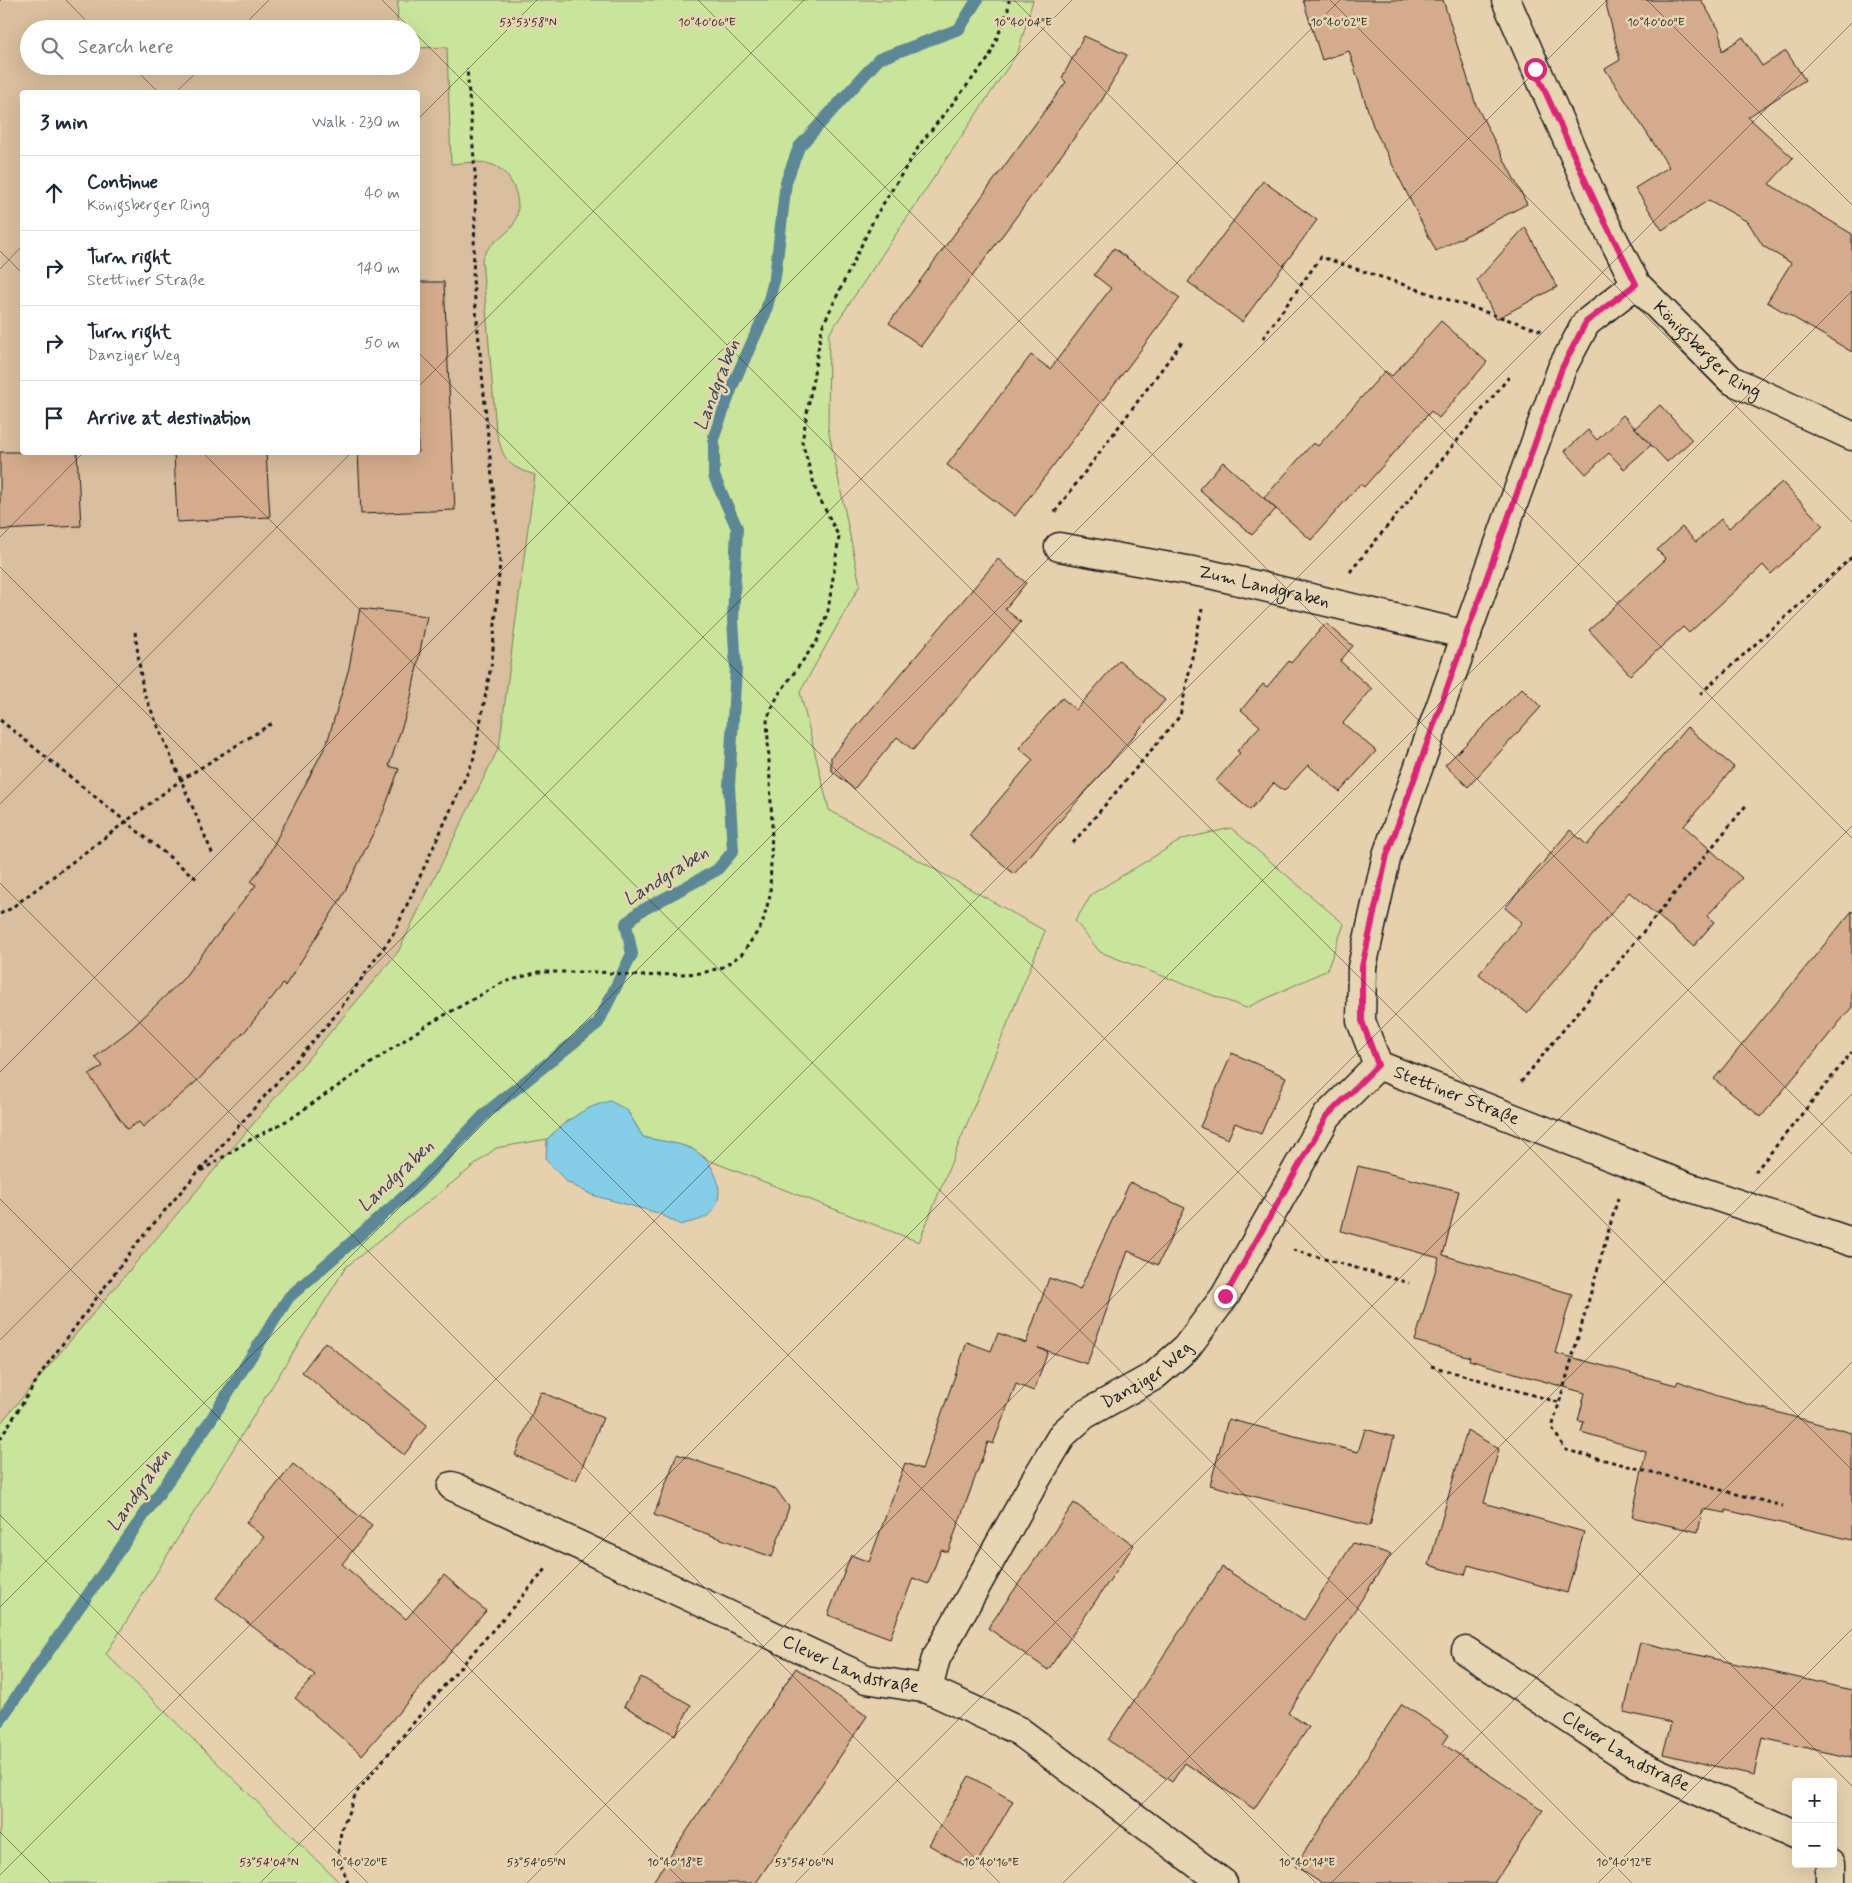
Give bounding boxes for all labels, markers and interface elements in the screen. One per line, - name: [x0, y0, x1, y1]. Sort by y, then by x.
- text: 53°53'58"N: [499, 15, 557, 31]
- text: 10°40'06"E: [678, 15, 736, 31]
- text: 10°40'04"E: [994, 15, 1052, 31]
- text: 10°40'02"E: [1310, 15, 1368, 31]
- text: 10°40'00"E: [1627, 15, 1685, 31]
- search box: [20, 20, 420, 75]
- icon: search: [38, 34, 66, 62]
- text: Search here: [78, 35, 174, 60]
- route start: [1524, 58, 1547, 81]
- text: 3 min: [40, 109, 88, 137]
- text: Walk · 230 m: [312, 112, 400, 133]
- text: Continue: [87, 170, 158, 195]
- icon: ahead: [40, 179, 68, 207]
- text: 40 m: [364, 183, 400, 204]
- text: Königsberger Ring: [87, 195, 210, 216]
- text: Turn right: [87, 245, 171, 270]
- icon: right: [40, 254, 68, 282]
- text: 140 m: [356, 258, 400, 279]
- text: Stettiner Straße: [87, 270, 205, 291]
- street label: Königsberger Ring: [1647, 296, 1765, 405]
- text: Turn right: [87, 320, 171, 345]
- icon: right: [40, 329, 68, 357]
- text: 50 m: [364, 333, 400, 354]
- water label: Landgraben: [688, 336, 746, 434]
- text: Danziger Weg: [87, 345, 180, 366]
- icon: arrive: [40, 404, 68, 432]
- text: Arrive at destination: [87, 406, 251, 431]
- street label: Zum Landgraben: [1197, 560, 1332, 614]
- water label: Landgraben: [619, 840, 713, 912]
- street label: Stettiner Straße: [1390, 1060, 1523, 1131]
- water label: Landgraben: [352, 1134, 440, 1218]
- route end: [1214, 1285, 1237, 1308]
- street label: Danziger Weg: [1097, 1338, 1198, 1415]
- water label: Landgraben: [101, 1444, 177, 1536]
- street label: Clever Landstraße: [778, 1630, 921, 1699]
- street label: Clever Landstraße: [1557, 1705, 1694, 1798]
- map controls: [1792, 1778, 1837, 1868]
- button: +: [1792, 1778, 1837, 1823]
- button: −: [1792, 1823, 1837, 1868]
- text: 53°54'04"N: [239, 1855, 299, 1871]
- text: 10°40'20"E: [331, 1855, 387, 1871]
- text: 53°54'05"N: [507, 1855, 565, 1871]
- text: 10°40'18"E: [647, 1855, 703, 1871]
- text: 53°54'06"N: [774, 1855, 834, 1871]
- text: 10°40'16"E: [963, 1855, 1019, 1871]
- text: 10°40'14"E: [1279, 1855, 1335, 1871]
- text: 10°40'12"E: [1596, 1855, 1652, 1871]

